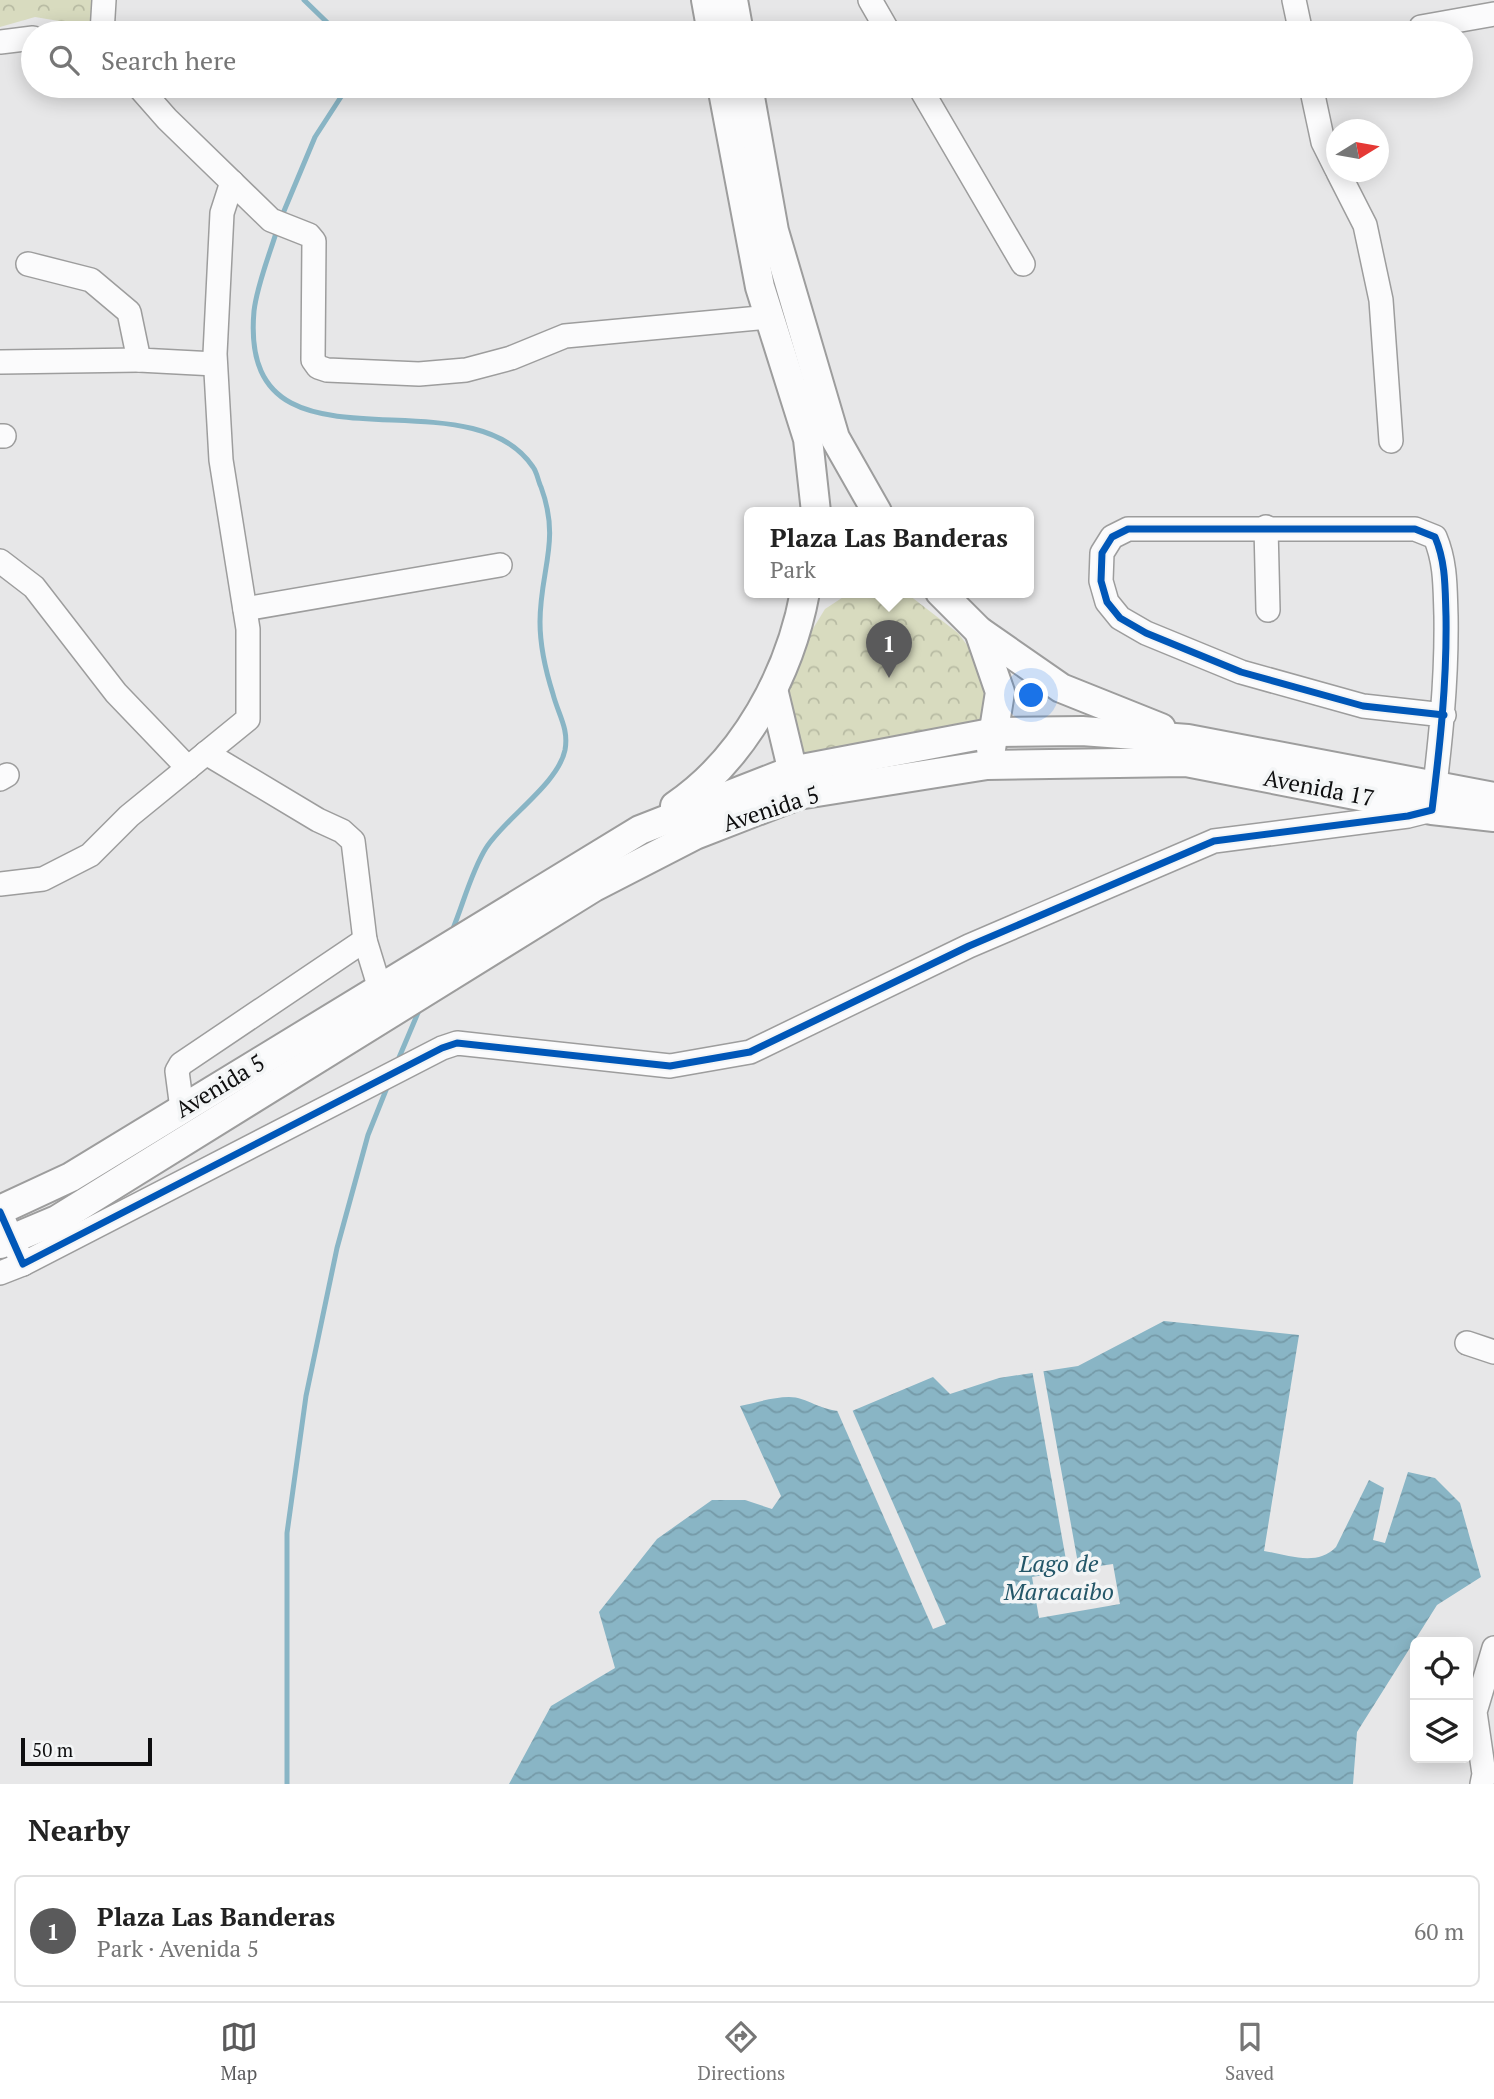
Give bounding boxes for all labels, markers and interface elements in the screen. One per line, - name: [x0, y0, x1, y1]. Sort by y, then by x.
- search box: [21, 21, 1473, 98]
- icon: search: [45, 41, 83, 79]
- text: Search here: [101, 43, 236, 77]
- north arrow: [1326, 119, 1389, 182]
- popup: [744, 507, 1034, 598]
- text: Plaza Las Banderas: [770, 520, 1008, 554]
- text: Park: [770, 554, 816, 585]
- pin: 1: [866, 620, 912, 678]
- your location: [1014, 678, 1048, 712]
- street label: Avenida 17: [1261, 762, 1377, 813]
- street label: Avenida 5: [719, 778, 823, 839]
- street label: Avenida 5: [169, 1047, 270, 1125]
- water label: Lago de Maracaibo: [1003, 1547, 1114, 1607]
- map controls: [1410, 1637, 1473, 1763]
- button: locate: [1410, 1637, 1473, 1700]
- button: layers: [1410, 1700, 1473, 1763]
- scale bar: [21, 1735, 152, 1767]
- text: 50 m: [32, 1737, 73, 1762]
- text: Nearby: [28, 1810, 130, 1850]
- text: Plaza Las Banderas: [97, 1899, 335, 1933]
- text: 1: [47, 1916, 60, 1947]
- text: 60 m: [1414, 1916, 1464, 1947]
- text: Park · Avenida 5: [97, 1933, 259, 1964]
- tab: Map: [220, 2018, 258, 2085]
- tab: Directions: [698, 2018, 785, 2085]
- tab: Saved: [1225, 2018, 1274, 2085]

